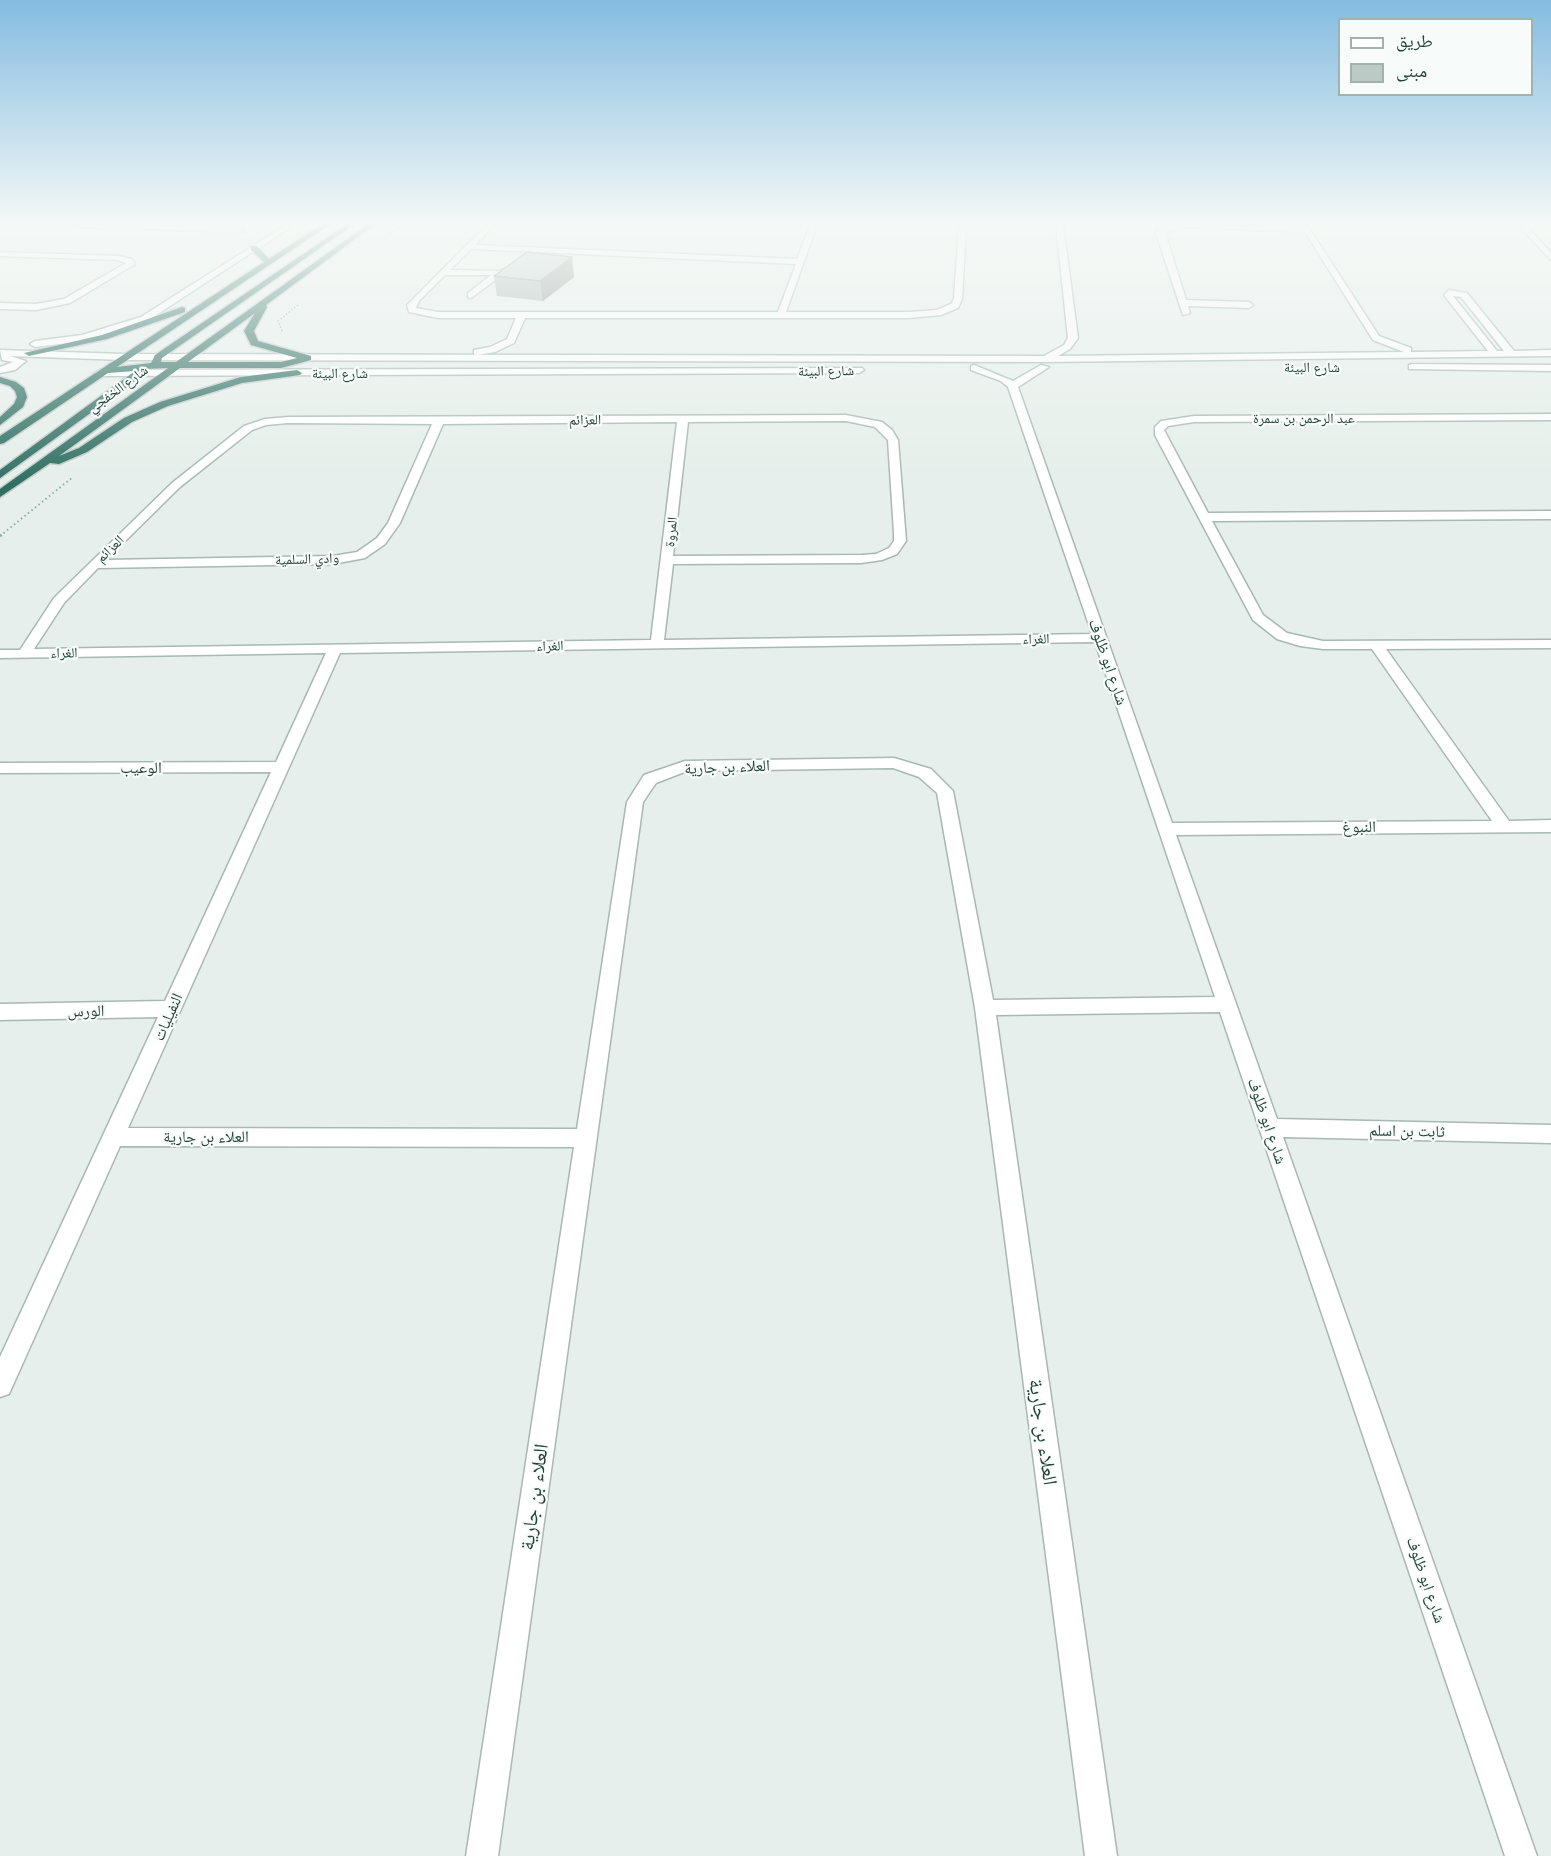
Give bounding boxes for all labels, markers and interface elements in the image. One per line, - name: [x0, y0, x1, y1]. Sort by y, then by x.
- legend: [1338, 18, 1533, 96]
- text: طريق: [1396, 29, 1433, 51]
- text: مبنى: [1396, 59, 1427, 81]
- street label: شارع البيئة: [1284, 359, 1340, 375]
- street label: شارع الخفجي: [85, 362, 151, 416]
- street label: شارع البيئة: [798, 362, 854, 380]
- street label: شارع البيئة: [312, 365, 368, 381]
- street label: عبد الرحمن بن سمرة: [1253, 410, 1355, 426]
- street label: العزائم: [569, 411, 601, 429]
- street label: المروة: [661, 516, 681, 548]
- street label: العزائم: [93, 532, 127, 566]
- street label: وادي السلمية: [275, 549, 339, 569]
- street label: شارع ابو ظلوف: [1084, 616, 1132, 708]
- street label: الغراء: [1022, 630, 1050, 648]
- street label: الغراء: [536, 637, 564, 655]
- street label: الغراء: [50, 644, 78, 662]
- street label: العلاء بن جارية: [684, 756, 770, 778]
- street label: الوعيب: [120, 758, 162, 778]
- street label: النبوغ: [1342, 817, 1376, 837]
- street label: النفيليات: [149, 990, 187, 1044]
- street label: الورس: [67, 1001, 105, 1021]
- street label: شارع ابو ظلوف: [1243, 1075, 1291, 1167]
- street label: ثابت بن اسلم: [1369, 1121, 1445, 1141]
- street label: العلاء بن جارية: [163, 1127, 249, 1147]
- street label: العلاء بن جارية: [1024, 1377, 1062, 1487]
- street label: العلاء بن جارية: [515, 1442, 553, 1552]
- street label: شارع ابو ظلوف: [1402, 1534, 1450, 1626]

